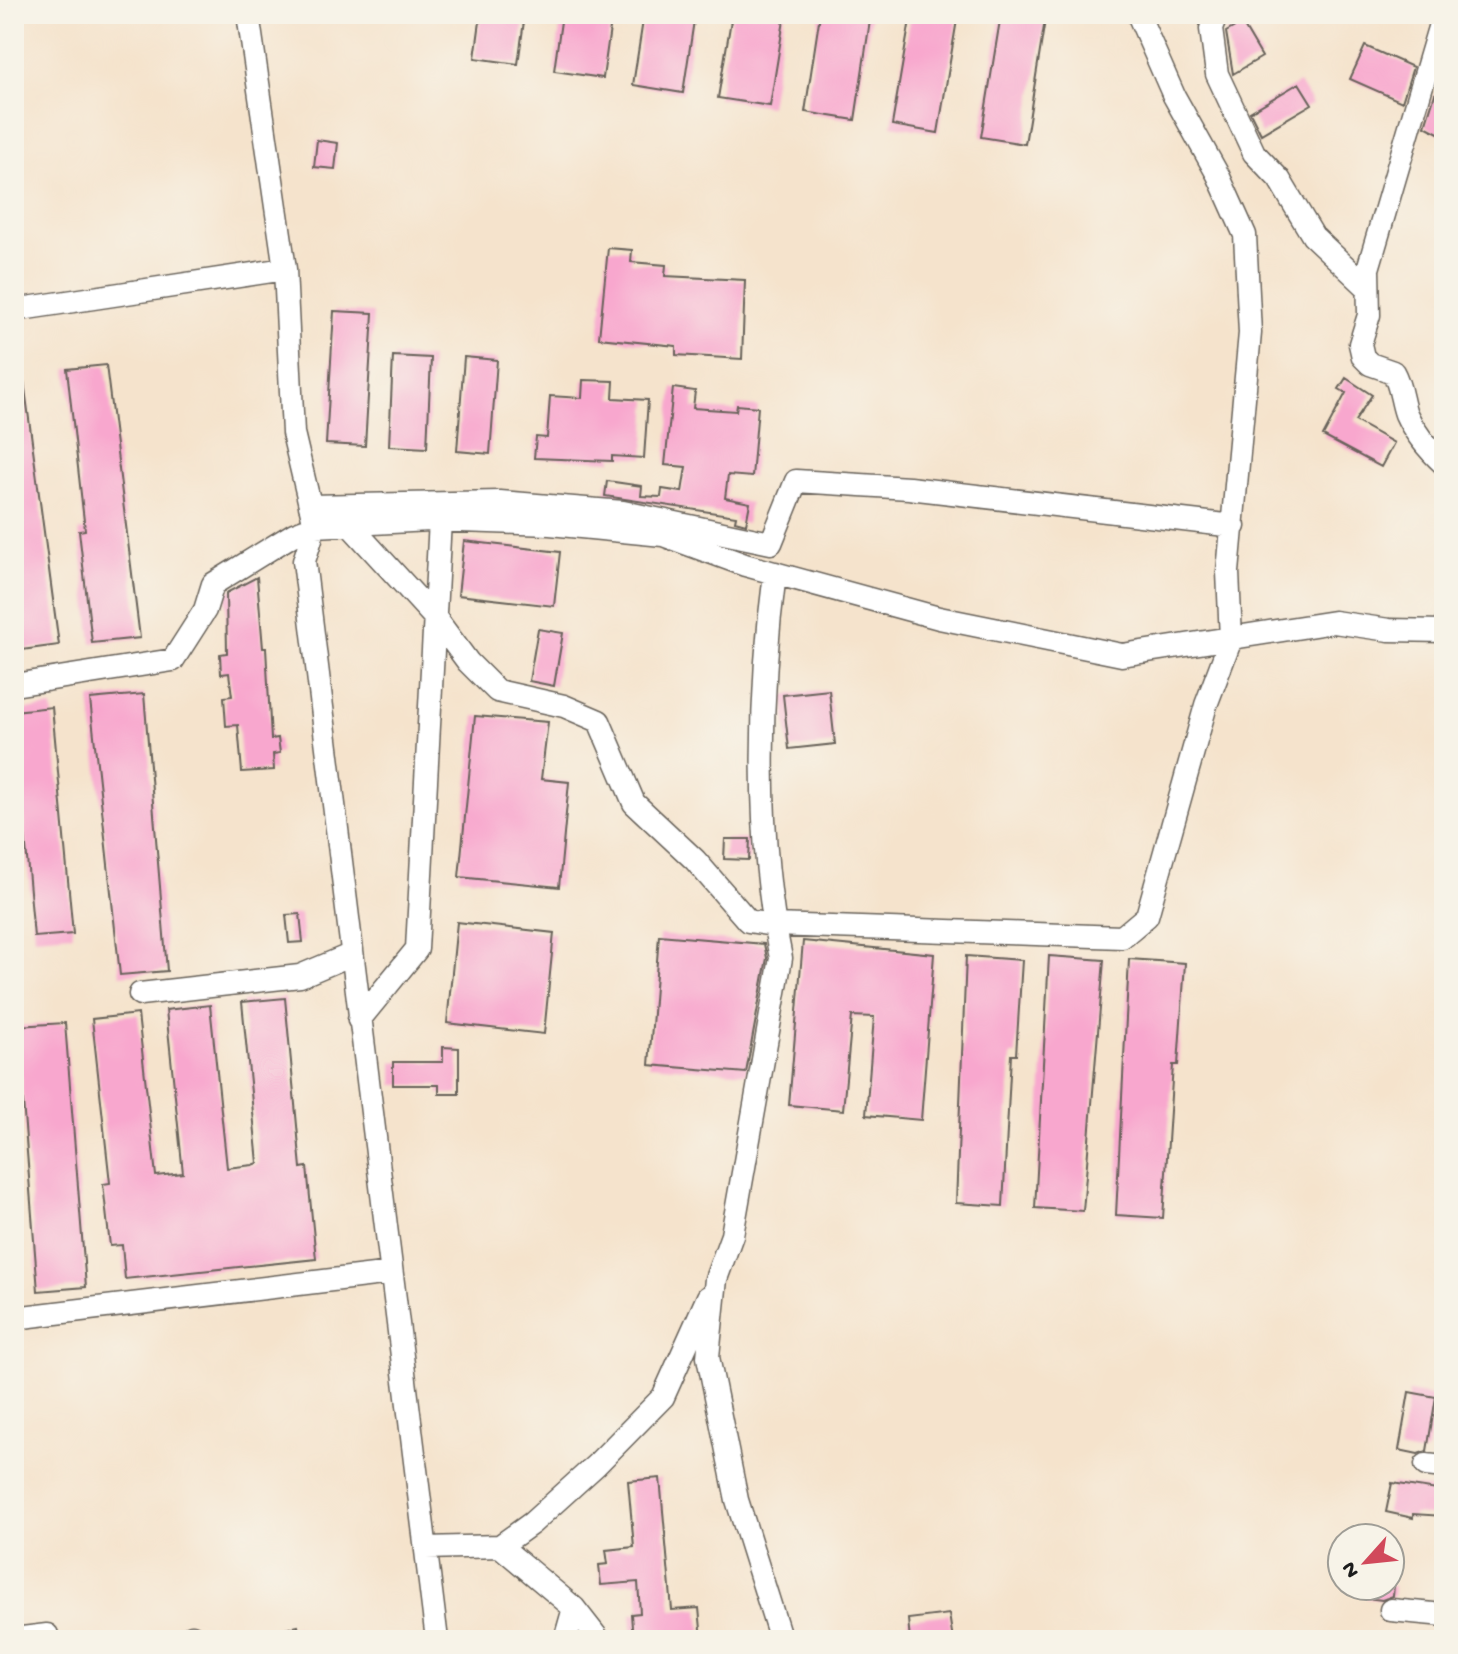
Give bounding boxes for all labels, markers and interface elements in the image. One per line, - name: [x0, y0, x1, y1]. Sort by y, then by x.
- north arrow: [1326, 1522, 1406, 1602]
- text: N: [1337, 1557, 1367, 1582]

